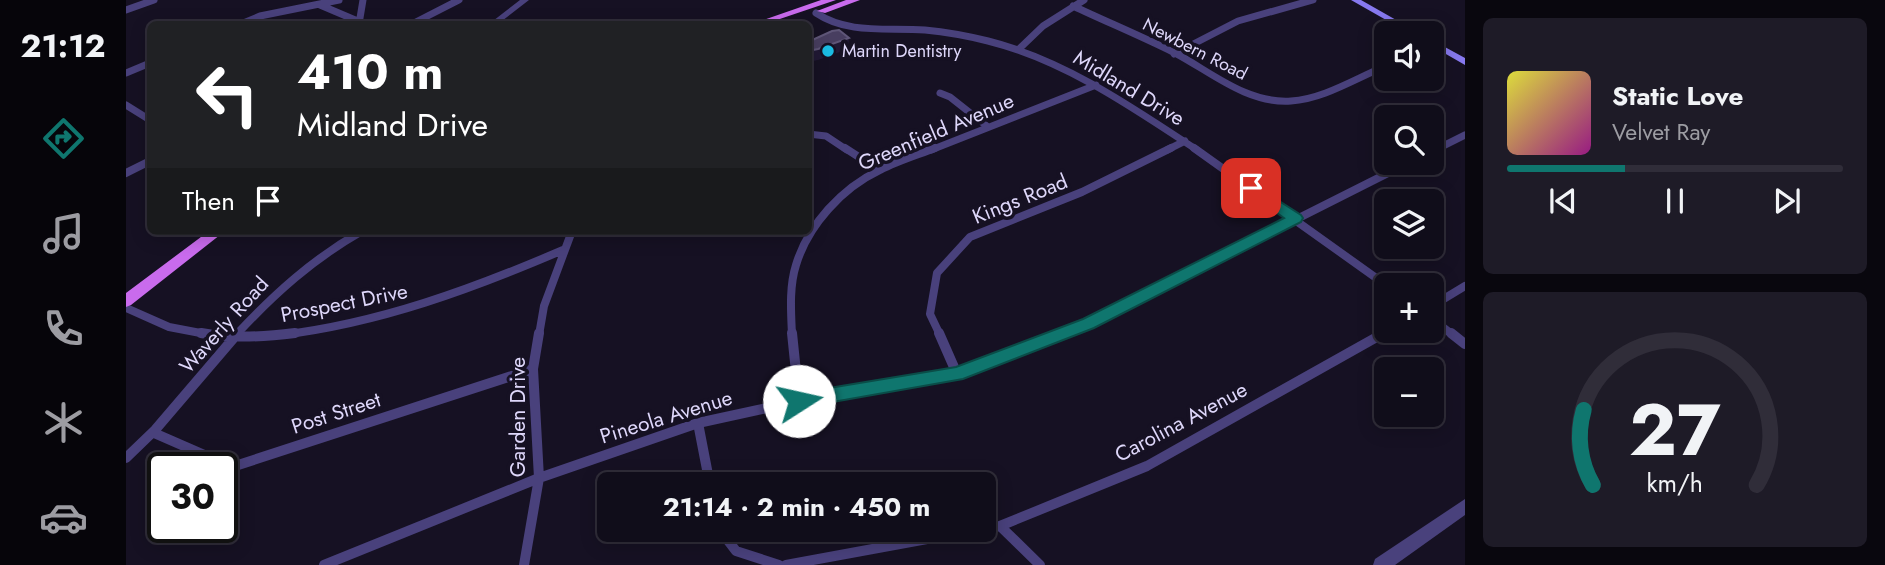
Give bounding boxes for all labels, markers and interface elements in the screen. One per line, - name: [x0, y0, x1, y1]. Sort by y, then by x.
- street label: Newbern Road: [1138, 11, 1252, 87]
- map controls: [1374, 21, 1444, 427]
- button: sound: [1374, 21, 1444, 91]
- text: 21:12: [21, 23, 105, 69]
- text: 410 m: [297, 37, 443, 107]
- place label: Martin Dentistry: [842, 38, 962, 64]
- marker: Martin Dentistry: [820, 43, 836, 59]
- street label: Midland Drive: [1068, 43, 1191, 133]
- icon: left: [182, 49, 273, 140]
- text: Static Love: [1612, 77, 1744, 115]
- street label: Greenfield Avenue: [853, 86, 1019, 178]
- text: Midland Drive: [297, 102, 488, 148]
- button: search: [1374, 105, 1444, 175]
- icon: directions: [39, 114, 88, 163]
- text: Velvet Ray: [1612, 115, 1710, 149]
- pin: [1221, 158, 1281, 218]
- street label: Kings Road: [968, 166, 1072, 232]
- icon: arrive: [1232, 169, 1270, 207]
- text: Then: [182, 182, 235, 220]
- icon: arrive: [249, 182, 287, 220]
- icon: previous: [1544, 182, 1582, 220]
- icon: pause: [1656, 182, 1694, 220]
- icon: next: [1768, 182, 1806, 220]
- button: layers: [1374, 189, 1444, 259]
- icon: music: [39, 209, 88, 258]
- street label: Waverly Road: [172, 270, 276, 380]
- button: +: [1374, 273, 1444, 343]
- street label: Prospect Drive: [278, 276, 410, 330]
- icon: phone: [39, 304, 88, 353]
- street label: Garden Drive: [503, 357, 533, 477]
- button: −: [1374, 357, 1444, 427]
- position arrow: [762, 364, 836, 438]
- street label: Carolina Avenue: [1110, 374, 1253, 470]
- text: 27: [1629, 378, 1721, 483]
- street label: Pineola Avenue: [596, 383, 736, 451]
- street label: Post Street: [287, 384, 385, 442]
- icon: climate: [39, 398, 88, 447]
- speed limit sign: 30: [147, 452, 238, 543]
- text: km/h: [1647, 465, 1703, 501]
- text: 21:14 · 2 min · 450 m: [663, 488, 930, 526]
- icon: car: [39, 493, 88, 542]

